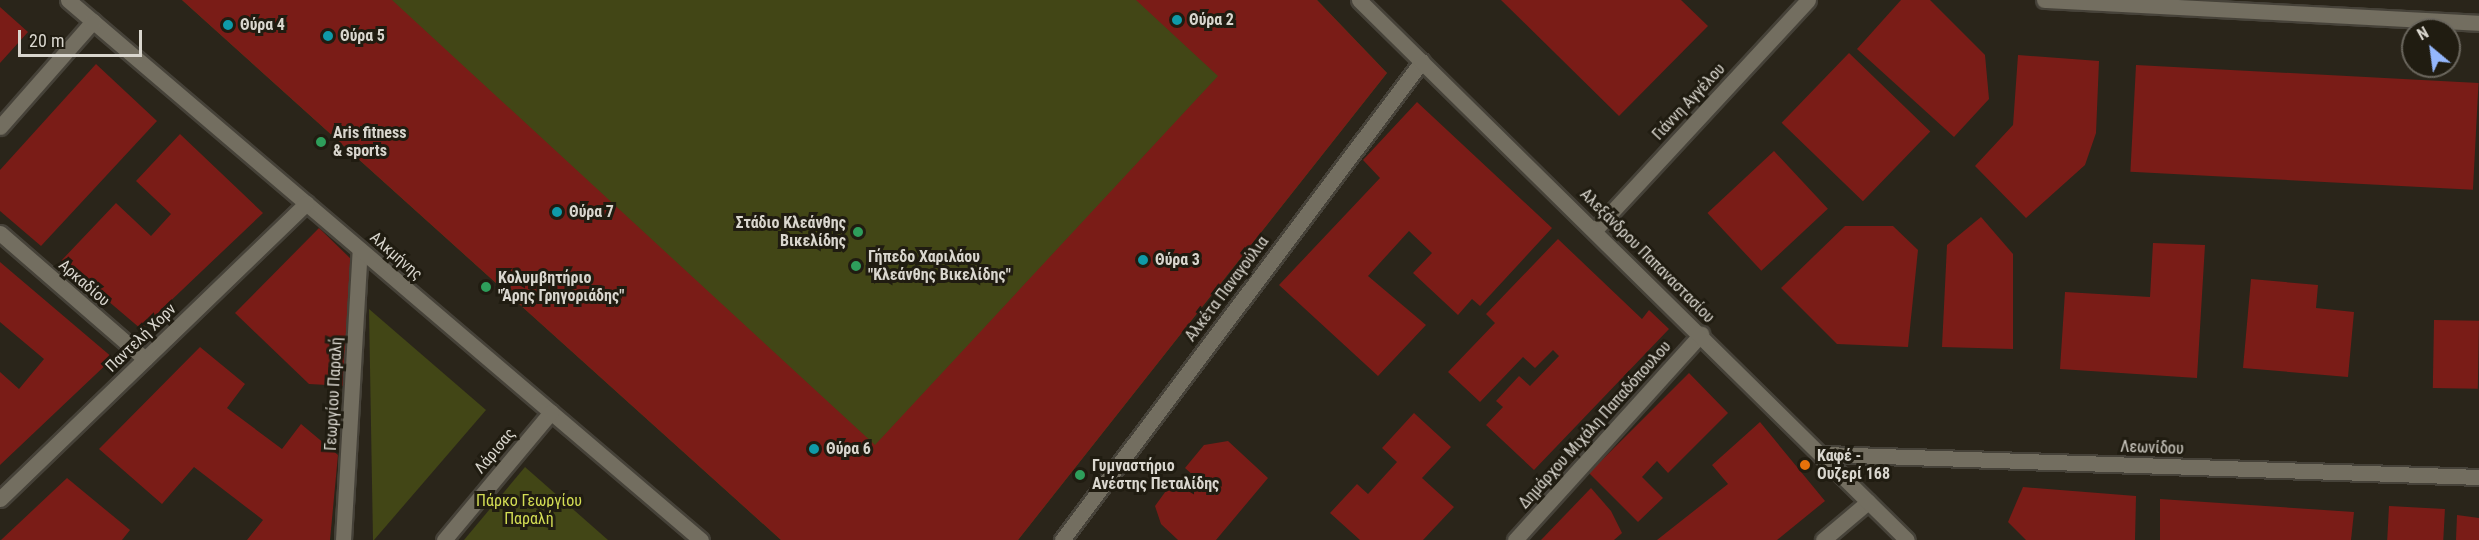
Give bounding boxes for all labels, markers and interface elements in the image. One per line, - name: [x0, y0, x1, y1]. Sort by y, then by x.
- place label: Θύρα 2: [1189, 10, 1234, 30]
- marker: Θύρα 2: [1170, 13, 1184, 27]
- place label: Θύρα 4: [240, 15, 285, 35]
- scale bar: [21, 18, 146, 56]
- marker: Θύρα 4: [221, 18, 235, 32]
- north arrow: [2401, 18, 2461, 78]
- text: N: [2414, 23, 2432, 44]
- place label: Θύρα 5: [340, 26, 385, 46]
- marker: Θύρα 5: [321, 29, 335, 43]
- text: 20 m: [29, 30, 64, 51]
- street label: Γιάννη Αγγέλου: [1649, 60, 1729, 144]
- place label: Aris fitness & sports: [333, 123, 407, 161]
- marker: Aris fitness & sports: [314, 135, 328, 149]
- street label: Αλεξάνδρου Παπαναστασίου: [1576, 185, 1718, 327]
- place label: Θύρα 7: [569, 202, 614, 222]
- marker: Θύρα 7: [550, 205, 564, 219]
- place label: Στάδιο Κλεάνθης Βικελίδης: [736, 213, 846, 251]
- marker: Στάδιο Κλεάνθης Βικελίδης: [851, 225, 865, 239]
- street label: Αλκμήνης: [366, 228, 426, 284]
- street label: Αλκέτα Παναγούλια: [1181, 233, 1273, 345]
- place label: Γήπεδο Χαριλάου "Κλεάνθης Βικελίδης": [868, 247, 1011, 285]
- place label: Θύρα 3: [1155, 250, 1200, 270]
- marker: Θύρα 3: [1136, 253, 1150, 267]
- street label: Αρκαδίου: [54, 256, 114, 310]
- marker: Γήπεδο Χαριλάου "Κλεάνθης Βικελίδης": [849, 259, 863, 273]
- place label: Κολυμβητήριο "Άρης Γρηγοριάδης": [498, 268, 624, 306]
- marker: Κολυμβητήριο "Άρης Γρηγοριάδης": [479, 280, 493, 294]
- street label: Παντελή Χορν: [102, 300, 180, 376]
- street label: Γεωργίου Παραλή: [321, 337, 347, 451]
- street label: Δημάρχου Μιχάλη Παπαδόπουλου: [1515, 337, 1675, 513]
- street label: Λάρισας: [471, 424, 519, 478]
- street label: Λεωνίδου: [2120, 437, 2184, 459]
- place label: Θύρα 6: [826, 439, 871, 459]
- marker: Θύρα 6: [807, 442, 821, 456]
- place label: Καφέ - Ουζερί 168: [1817, 446, 1890, 484]
- place label: Γυμναστήριο Ανέστης Πεταλίδης: [1092, 456, 1219, 494]
- marker: Καφέ - Ουζερί 168: [1798, 458, 1812, 472]
- marker: Γυμναστήριο Ανέστης Πεταλίδης: [1073, 468, 1087, 482]
- park label: Πάρκο Γεωργίου Παραλή: [476, 491, 582, 529]

